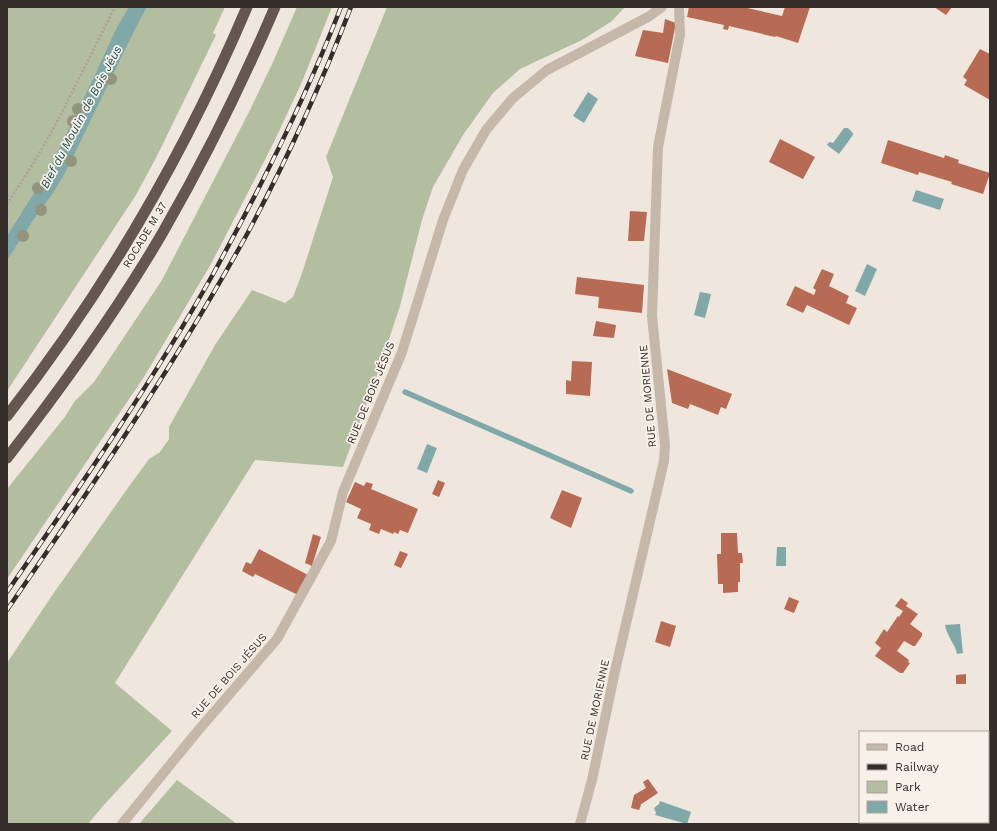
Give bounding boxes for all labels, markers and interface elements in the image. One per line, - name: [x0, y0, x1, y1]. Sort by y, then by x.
- water label: Bief du Moulin de Bois Jéus: [37, 43, 125, 191]
- street label: ROCADE M 37: [120, 200, 170, 270]
- street label: RUE DE BOIS JÉSUS: [344, 340, 397, 446]
- street label: RUE DE MORIENNE: [637, 344, 659, 448]
- street label: RUE DE BOIS JÉSUS: [188, 630, 270, 721]
- street label: RUE DE MORIENNE: [578, 658, 612, 762]
- legend: [859, 731, 989, 823]
- text: Road: [895, 740, 924, 754]
- text: Railway: [895, 760, 940, 774]
- text: Park: [895, 780, 921, 794]
- text: Water: [895, 800, 930, 814]

